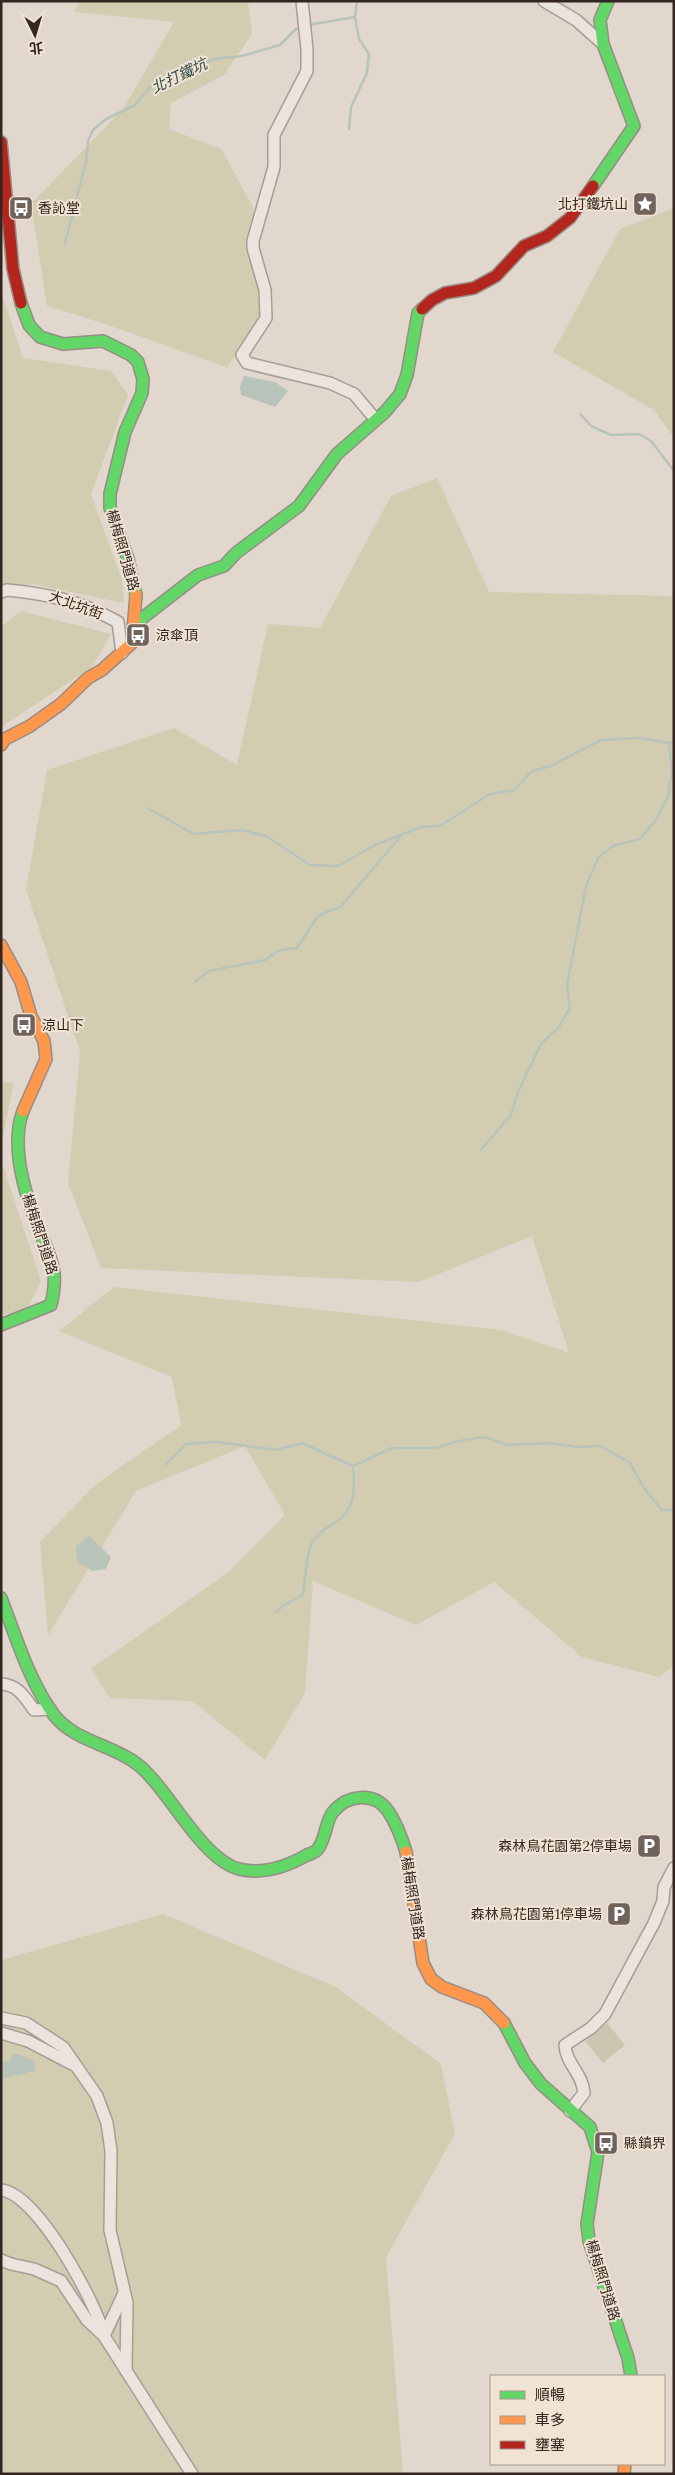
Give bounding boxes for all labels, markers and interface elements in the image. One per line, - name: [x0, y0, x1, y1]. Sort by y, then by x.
- north arrow: [10, 10, 60, 60]
- text: 北: [28, 38, 44, 58]
- water label: 北打鐵坑: [148, 53, 212, 97]
- place icon: 北打鐵坑山: [632, 191, 658, 217]
- bus stop icon: 香訫堂: [8, 195, 34, 221]
- place label: 北打鐵坑山: [558, 195, 628, 213]
- place label: 香訫堂: [38, 199, 80, 217]
- street label: 楊梅照門道路: [103, 507, 143, 593]
- street label: 大北坑街: [47, 587, 105, 623]
- bus stop icon: 涼傘頂: [125, 622, 151, 648]
- place label: 涼傘頂: [156, 626, 198, 644]
- bus stop icon: 涼山下: [11, 1012, 37, 1038]
- place label: 涼山下: [42, 1016, 84, 1034]
- street label: 楊梅照門道路: [18, 1191, 62, 1277]
- parking icon: 森林鳥花園第2停車場: [636, 1833, 662, 1859]
- place label: 森林鳥花園第2停車場: [498, 1837, 632, 1855]
- street label: 楊梅照門道路: [398, 1855, 428, 1941]
- parking icon: 森林鳥花園第1停車場: [606, 1901, 632, 1927]
- place label: 森林鳥花園第1停車場: [471, 1905, 602, 1923]
- bus stop icon: 縣鎮界: [593, 2130, 619, 2156]
- place label: 縣鎮界: [624, 2134, 666, 2152]
- street label: 楊梅照門道路: [582, 2237, 624, 2323]
- legend: [490, 2375, 665, 2465]
- text: 順暢: [535, 2385, 565, 2404]
- text: 車多: [535, 2410, 565, 2429]
- text: 壅塞: [535, 2435, 565, 2454]

